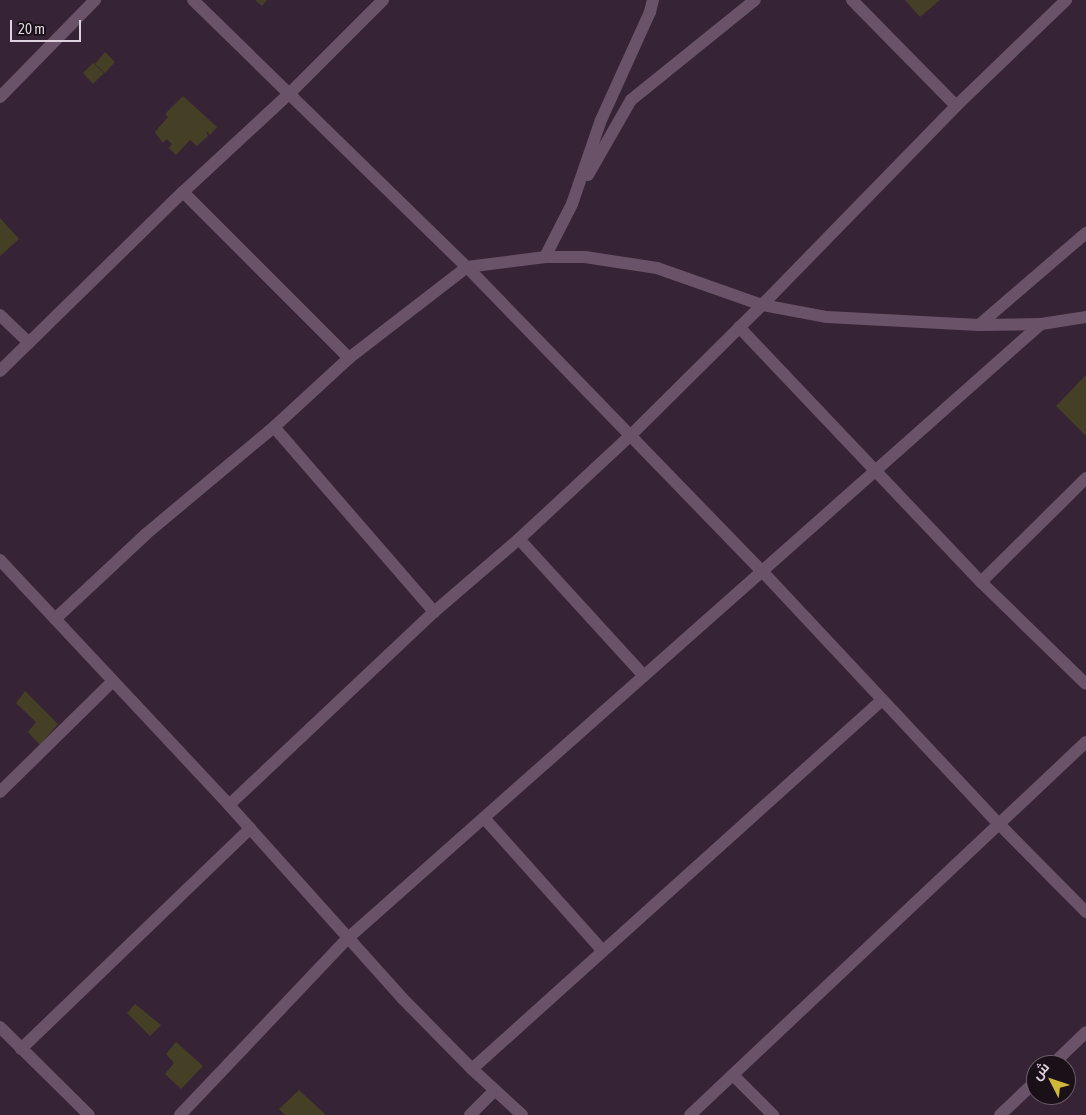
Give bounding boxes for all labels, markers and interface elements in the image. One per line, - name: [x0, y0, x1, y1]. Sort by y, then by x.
- scale bar: [12, 10, 84, 42]
- text: 20 m: [18, 20, 45, 37]
- north arrow: [1026, 1055, 1076, 1105]
- text: ش: [1029, 1059, 1052, 1083]

